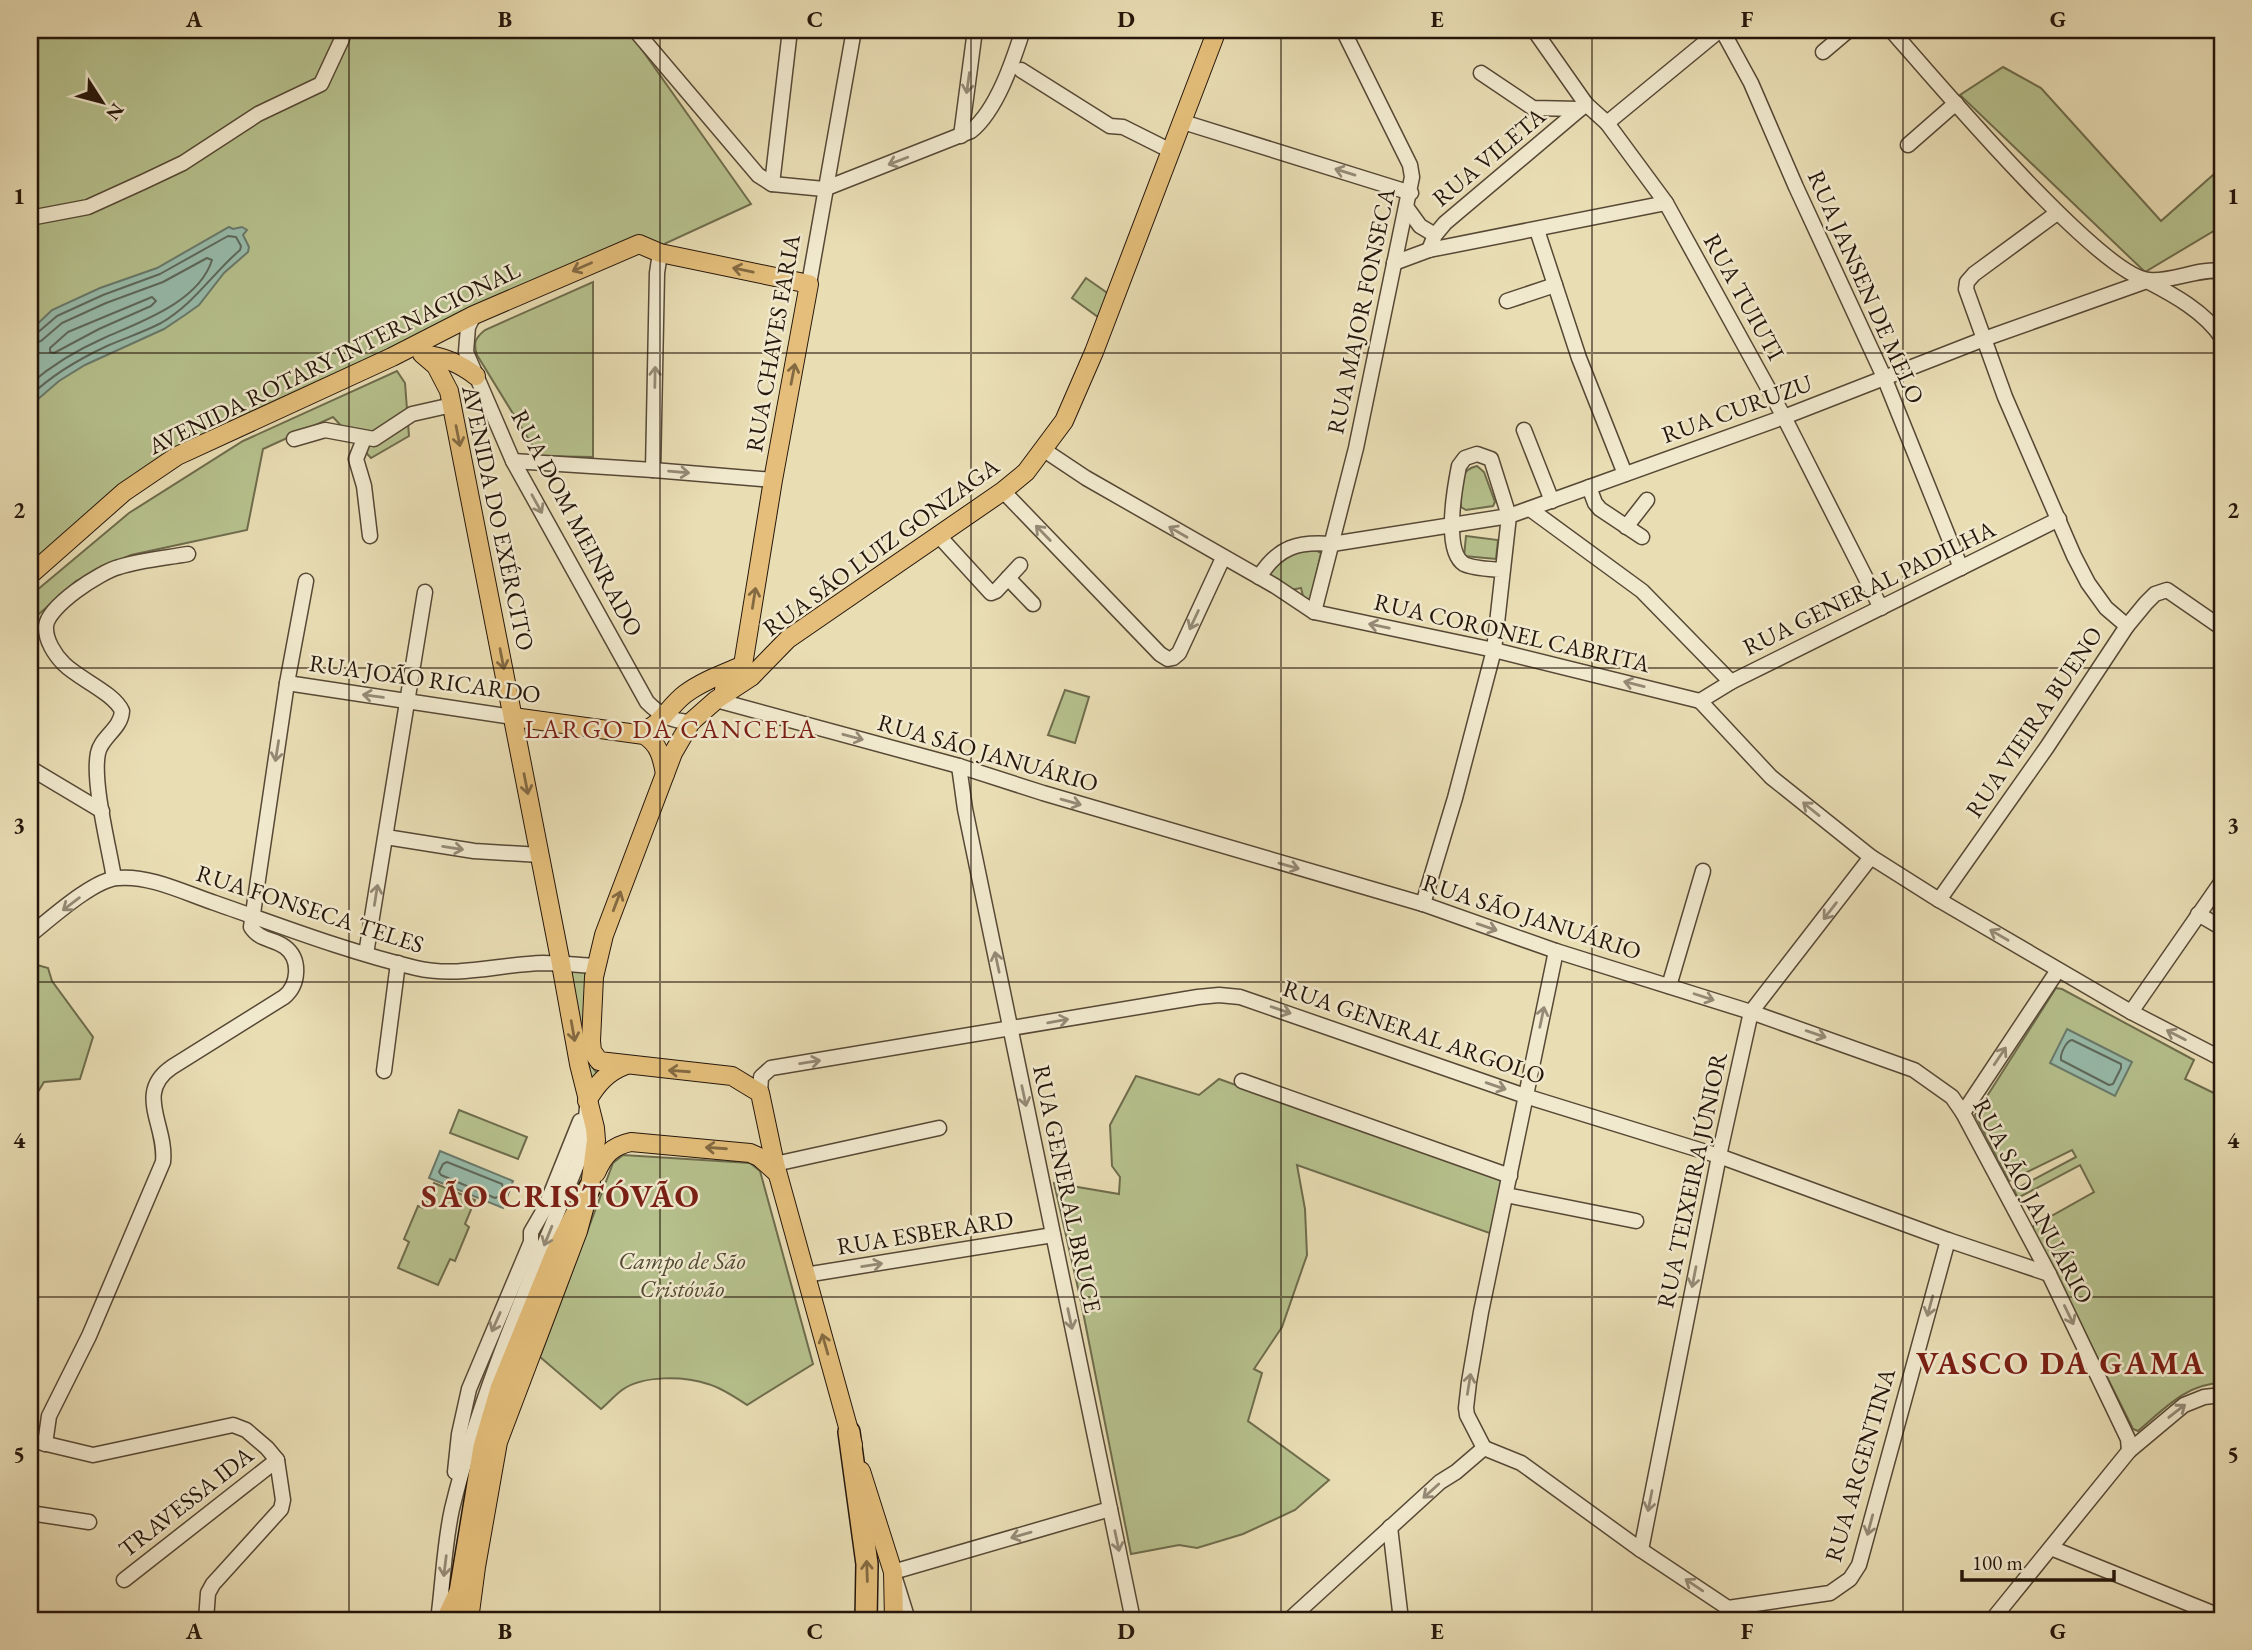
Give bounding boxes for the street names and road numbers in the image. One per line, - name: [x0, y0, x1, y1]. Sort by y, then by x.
- street label: RUA VILETA: [1426, 100, 1552, 213]
- street label: RUA JANSEN DE MELO: [1801, 165, 1932, 408]
- street label: RUA MAJOR FONSECA: [1319, 185, 1402, 437]
- street label: RUA TUIUTI: [1697, 228, 1792, 366]
- street label: RUA CHAVES FARIA: [738, 231, 807, 454]
- street label: AVENIDA ROTARY INTERNACIONAL: [142, 254, 525, 462]
- street label: RUA CURUZU: [1657, 367, 1817, 450]
- street label: AVENIDA DO EXÉRCITO: [455, 381, 542, 653]
- street label: RUA DOM MEINRADO: [504, 404, 650, 642]
- street label: RUA SÃO LUIZ GONZAGA: [756, 450, 1005, 643]
- street label: RUA GENERAL PADILHA: [1737, 513, 2001, 662]
- street label: RUA CORONEL CABRITA: [1371, 586, 1653, 679]
- street label: RUA VIEIRA BUENO: [1958, 620, 2109, 823]
- street label: RUA JOÃO RICARDO: [307, 647, 543, 710]
- street label: RUA SÃO JANUÁRIO: [874, 706, 1102, 799]
- street label: RUA FONSECA TELES: [193, 857, 428, 960]
- street label: RUA SÃO JANUÁRIO: [1419, 867, 1645, 967]
- street label: RUA GENERAL ARGOLO: [1279, 972, 1549, 1091]
- street label: RUA TEIXEIRA JÚNIOR: [1649, 1048, 1734, 1311]
- street label: RUA GENERAL BRUCE: [1026, 1062, 1109, 1316]
- street label: RUA SÃO JANUÁRIO: [1966, 1093, 2101, 1309]
- street label: RUA ESBERARD: [834, 1203, 1015, 1262]
- street label: RUA ARGENTINA: [1817, 1364, 1902, 1565]
- street label: TRAVESSA IDA: [112, 1439, 260, 1564]

